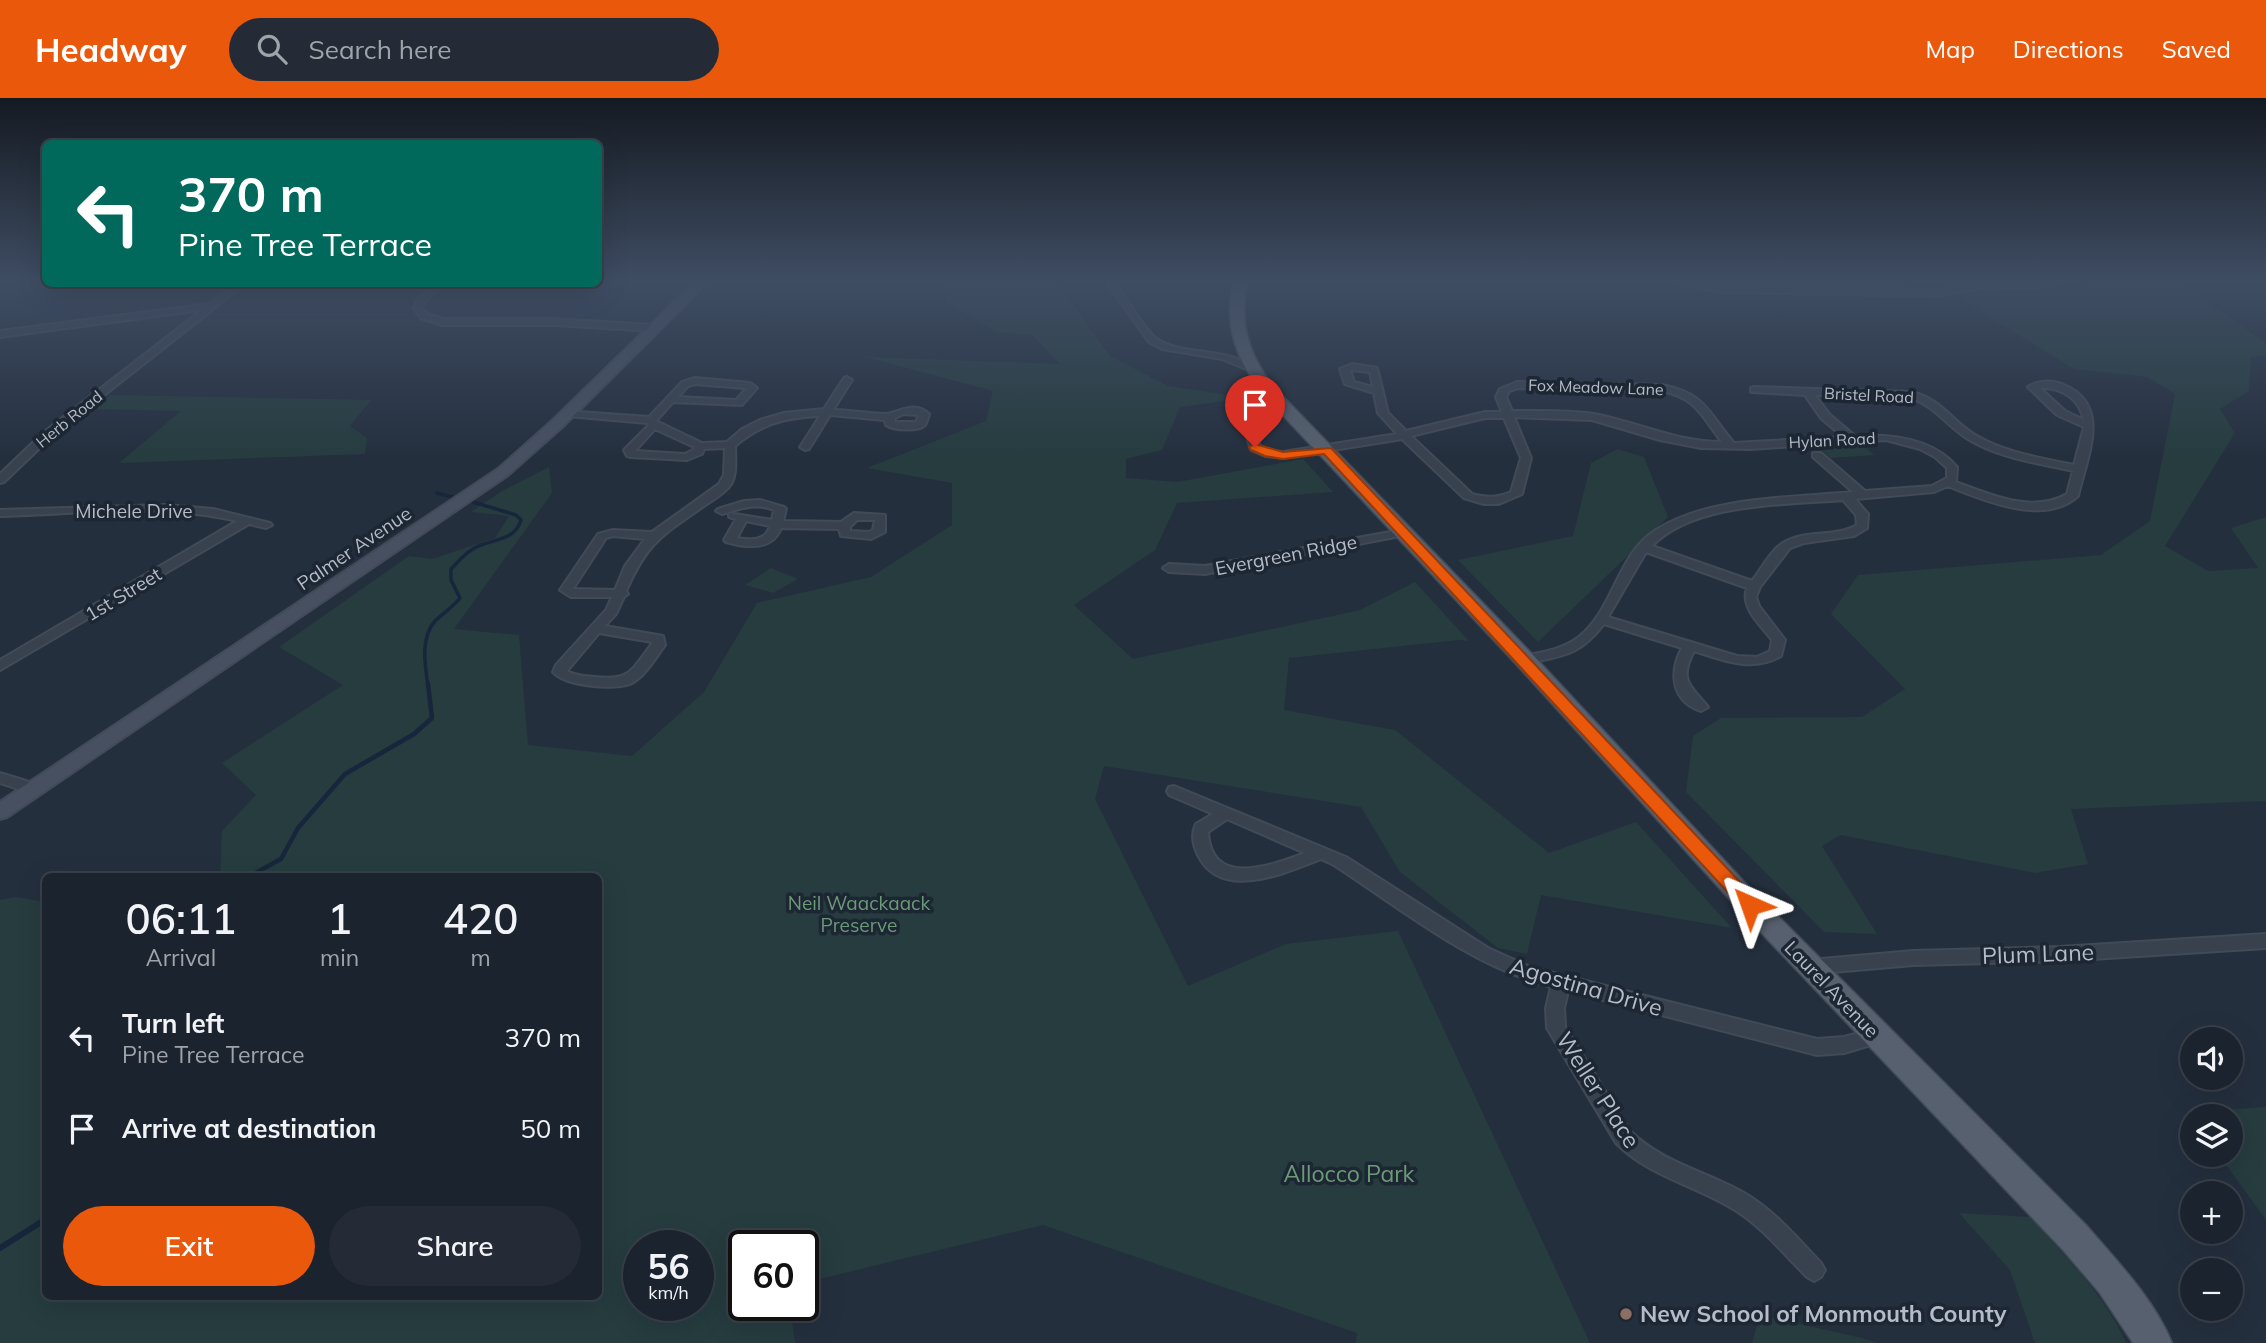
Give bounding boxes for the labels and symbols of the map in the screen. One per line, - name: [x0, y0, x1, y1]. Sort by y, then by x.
- pin: [1225, 375, 1285, 447]
- street label: Fox Meadow Lane: [1528, 375, 1664, 399]
- street label: Bristel Road: [1824, 383, 1914, 407]
- street label: Herb Road: [32, 386, 106, 452]
- street label: Hylan Road: [1788, 428, 1876, 452]
- street label: Michele Drive: [75, 499, 193, 523]
- street label: Palmer Avenue: [292, 501, 416, 595]
- street label: Evergreen Ridge: [1213, 529, 1359, 581]
- street label: 1st Street: [80, 562, 166, 626]
- position arrow: [1713, 868, 1787, 942]
- park label: Neil Waackaack Preserve: [788, 891, 930, 937]
- street label: Laurel Avenue: [1780, 936, 1884, 1042]
- street label: Plum Lane: [1981, 937, 2095, 970]
- street label: Agostina Drive: [1506, 951, 1666, 1022]
- street label: Weller Place: [1550, 1026, 1647, 1153]
- park label: Allocco Park: [1284, 1159, 1416, 1188]
- speed limit sign: 60: [728, 1230, 819, 1321]
- place label: New School of Monmouth County: [1640, 1299, 2007, 1328]
- marker: New School of Monmouth County: [1618, 1306, 1634, 1322]

